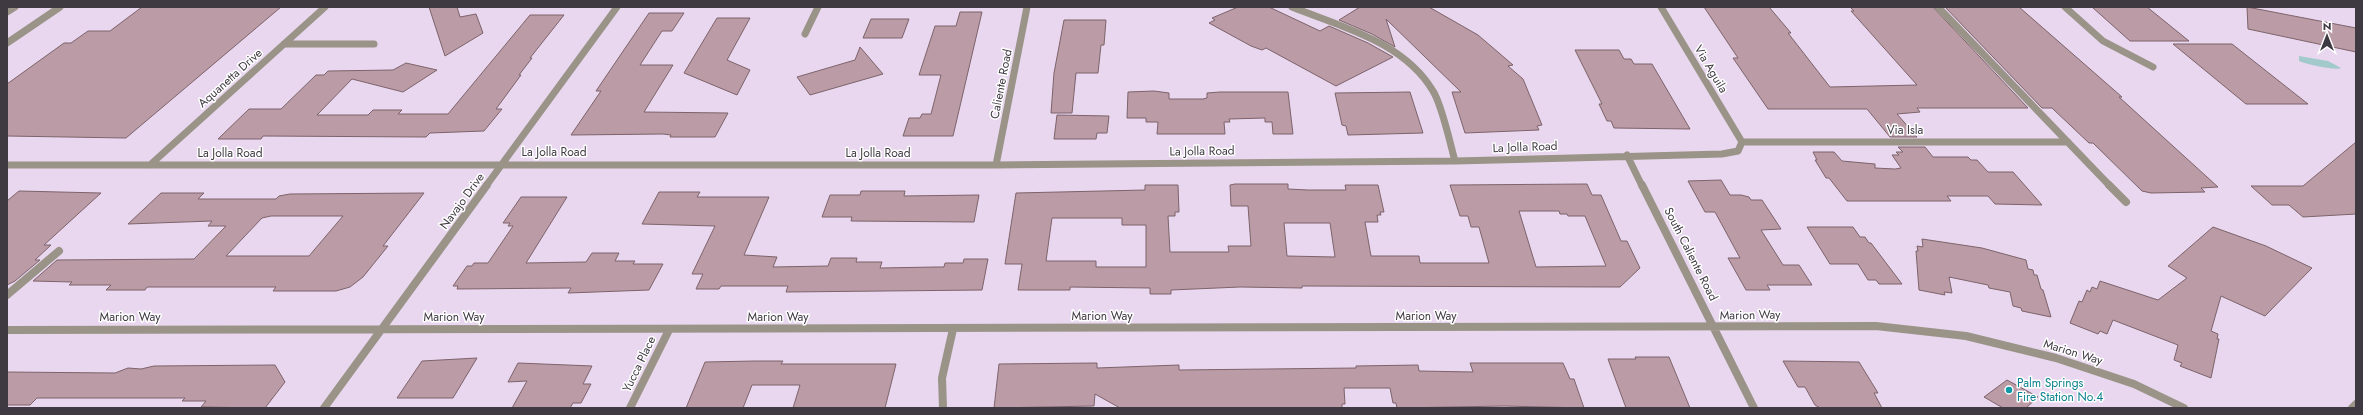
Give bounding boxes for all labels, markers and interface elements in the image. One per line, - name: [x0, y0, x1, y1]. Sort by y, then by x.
- north arrow: [2307, 16, 2347, 56]
- text: N: [2323, 18, 2331, 34]
- street label: Via Aguila: [1690, 42, 1733, 97]
- street label: Aquanetta Drive: [194, 44, 266, 112]
- street label: Caliente Road: [985, 47, 1017, 121]
- street label: Via Isla: [1887, 121, 1924, 139]
- street label: La Jolla Road: [1492, 137, 1558, 157]
- street label: La Jolla Road: [1169, 141, 1235, 161]
- street label: La Jolla Road: [522, 143, 586, 161]
- street label: La Jolla Road: [198, 144, 262, 162]
- street label: La Jolla Road: [846, 144, 910, 162]
- street label: Navajo Drive: [435, 169, 489, 233]
- street label: South Caliente Road: [1660, 204, 1722, 304]
- street label: Marion Way: [1719, 305, 1781, 325]
- street label: Marion Way: [1072, 307, 1133, 325]
- street label: Marion Way: [1396, 307, 1457, 325]
- street label: Marion Way: [100, 308, 161, 326]
- street label: Marion Way: [424, 308, 485, 326]
- street label: Marion Way: [748, 308, 809, 326]
- street label: Yucca Place: [618, 333, 660, 395]
- street label: Marion Way: [2041, 334, 2105, 370]
- place label: Palm Springs Fire Station No.4: [2017, 374, 2103, 406]
- marker: Palm Springs Fire Station No.4: [2004, 385, 2014, 395]

